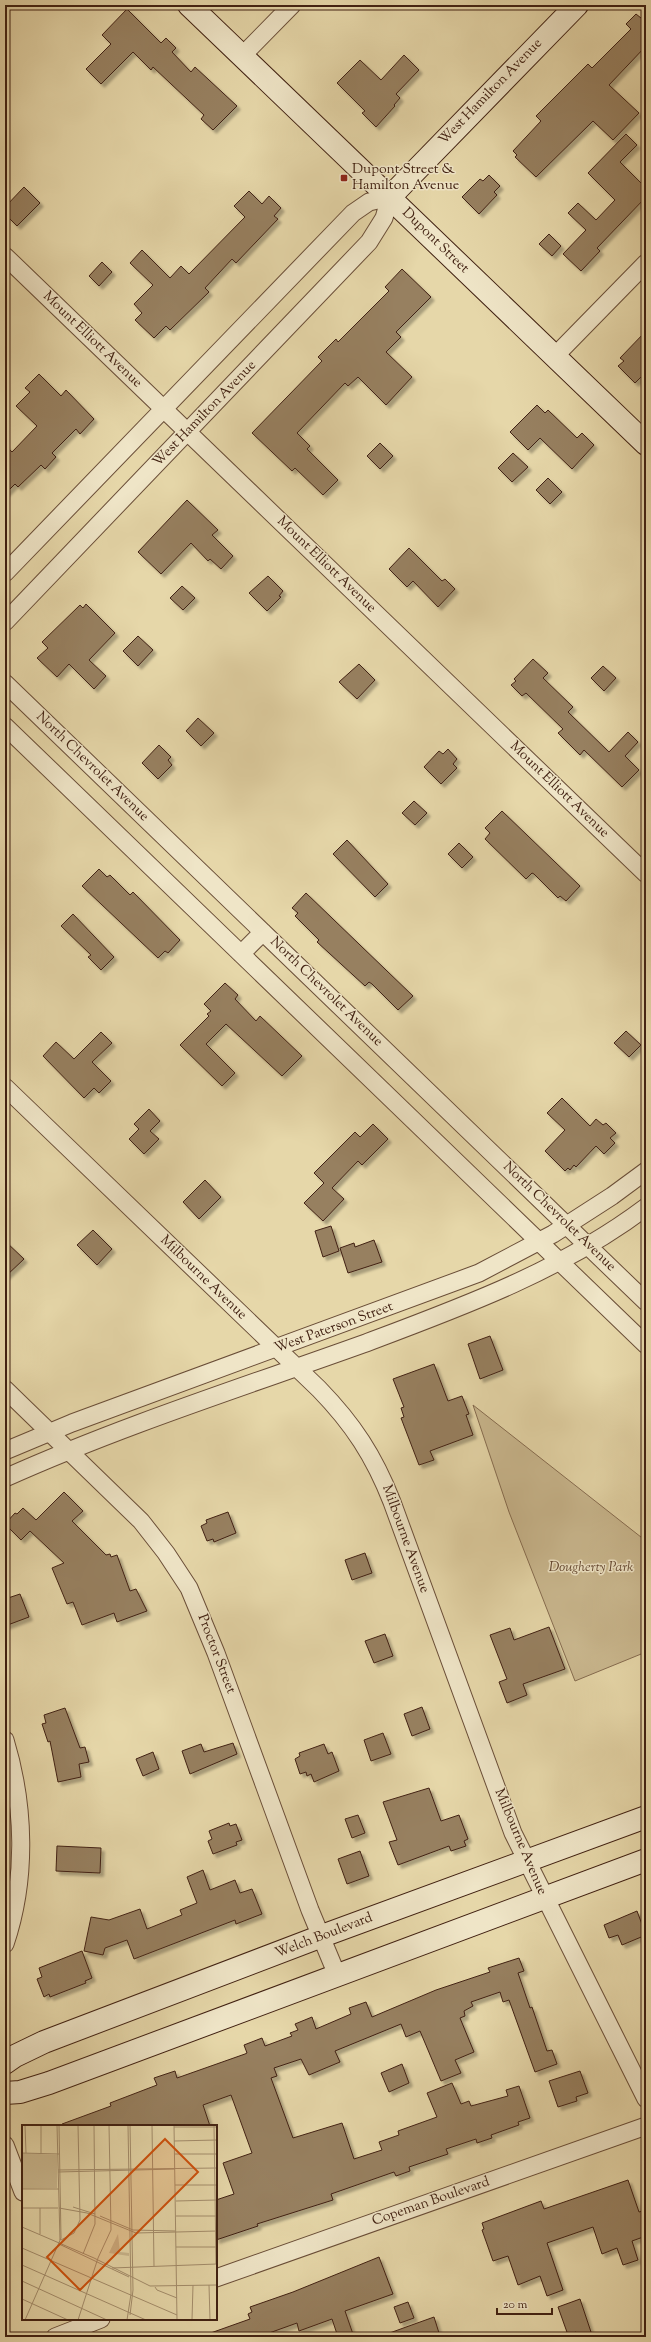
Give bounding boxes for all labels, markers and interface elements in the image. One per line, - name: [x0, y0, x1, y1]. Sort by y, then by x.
- street label: West Hamilton Avenue: [435, 34, 547, 150]
- place label: Dupont Street & Hamilton Avenue: [352, 160, 459, 196]
- marker: Dupont Street & Hamilton Avenue: [339, 173, 349, 183]
- street label: Dupont Street: [397, 204, 473, 278]
- street label: Mount Elliott Avenue: [38, 287, 146, 393]
- street label: West Hamilton Avenue: [149, 356, 261, 472]
- street label: Mount Elliott Avenue: [272, 512, 380, 618]
- street label: North Chevrolet Avenue: [31, 708, 153, 826]
- street label: Mount Elliott Avenue: [505, 737, 613, 843]
- street label: North Chevrolet Avenue: [265, 933, 387, 1051]
- street label: North Chevrolet Avenue: [498, 1158, 620, 1276]
- street label: Milbourne Avenue: [155, 1231, 251, 1325]
- street label: West Paterson Street: [272, 1297, 396, 1359]
- street label: Milbourne Avenue: [376, 1482, 434, 1596]
- park label: Dougherty Park: [549, 1558, 634, 1578]
- street label: Proctor Street: [192, 1611, 240, 1697]
- street label: Milbourne Avenue: [489, 1786, 551, 1898]
- street label: Welch Boulevard: [272, 1908, 376, 1964]
- inset map: [22, 2125, 217, 2320]
- street label: Copeman Boulevard: [369, 2172, 493, 2232]
- scale bar: [497, 2290, 552, 2316]
- text: 20 m: [503, 2296, 528, 2314]

